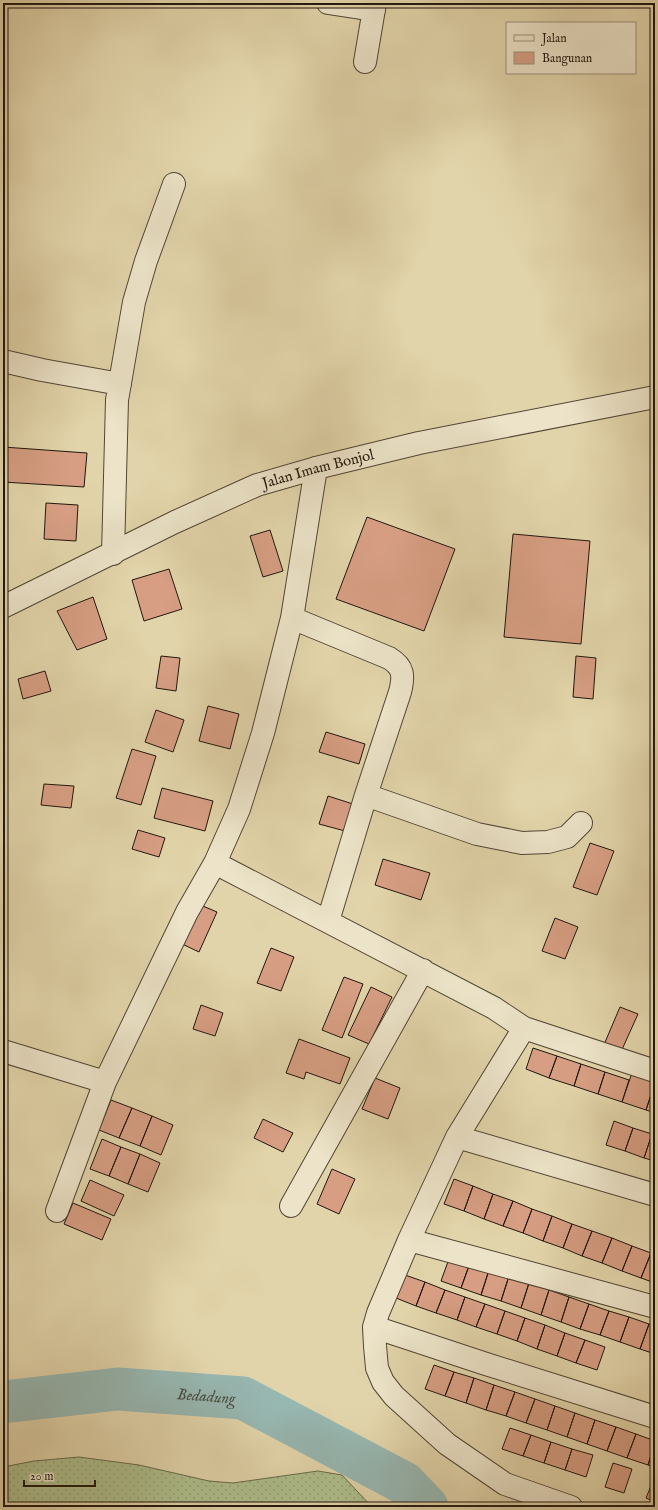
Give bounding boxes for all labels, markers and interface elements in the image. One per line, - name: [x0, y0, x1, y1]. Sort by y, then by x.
- legend: [506, 22, 636, 74]
- text: Jalan: [540, 31, 567, 47]
- text: Bangunan: [542, 51, 593, 66]
- street label: Jalan Imam Bonjol: [258, 445, 377, 494]
- water label: Bedadung: [176, 1385, 237, 1409]
- scale bar: [24, 1462, 95, 1488]
- text: 20 m: [30, 1469, 53, 1484]

